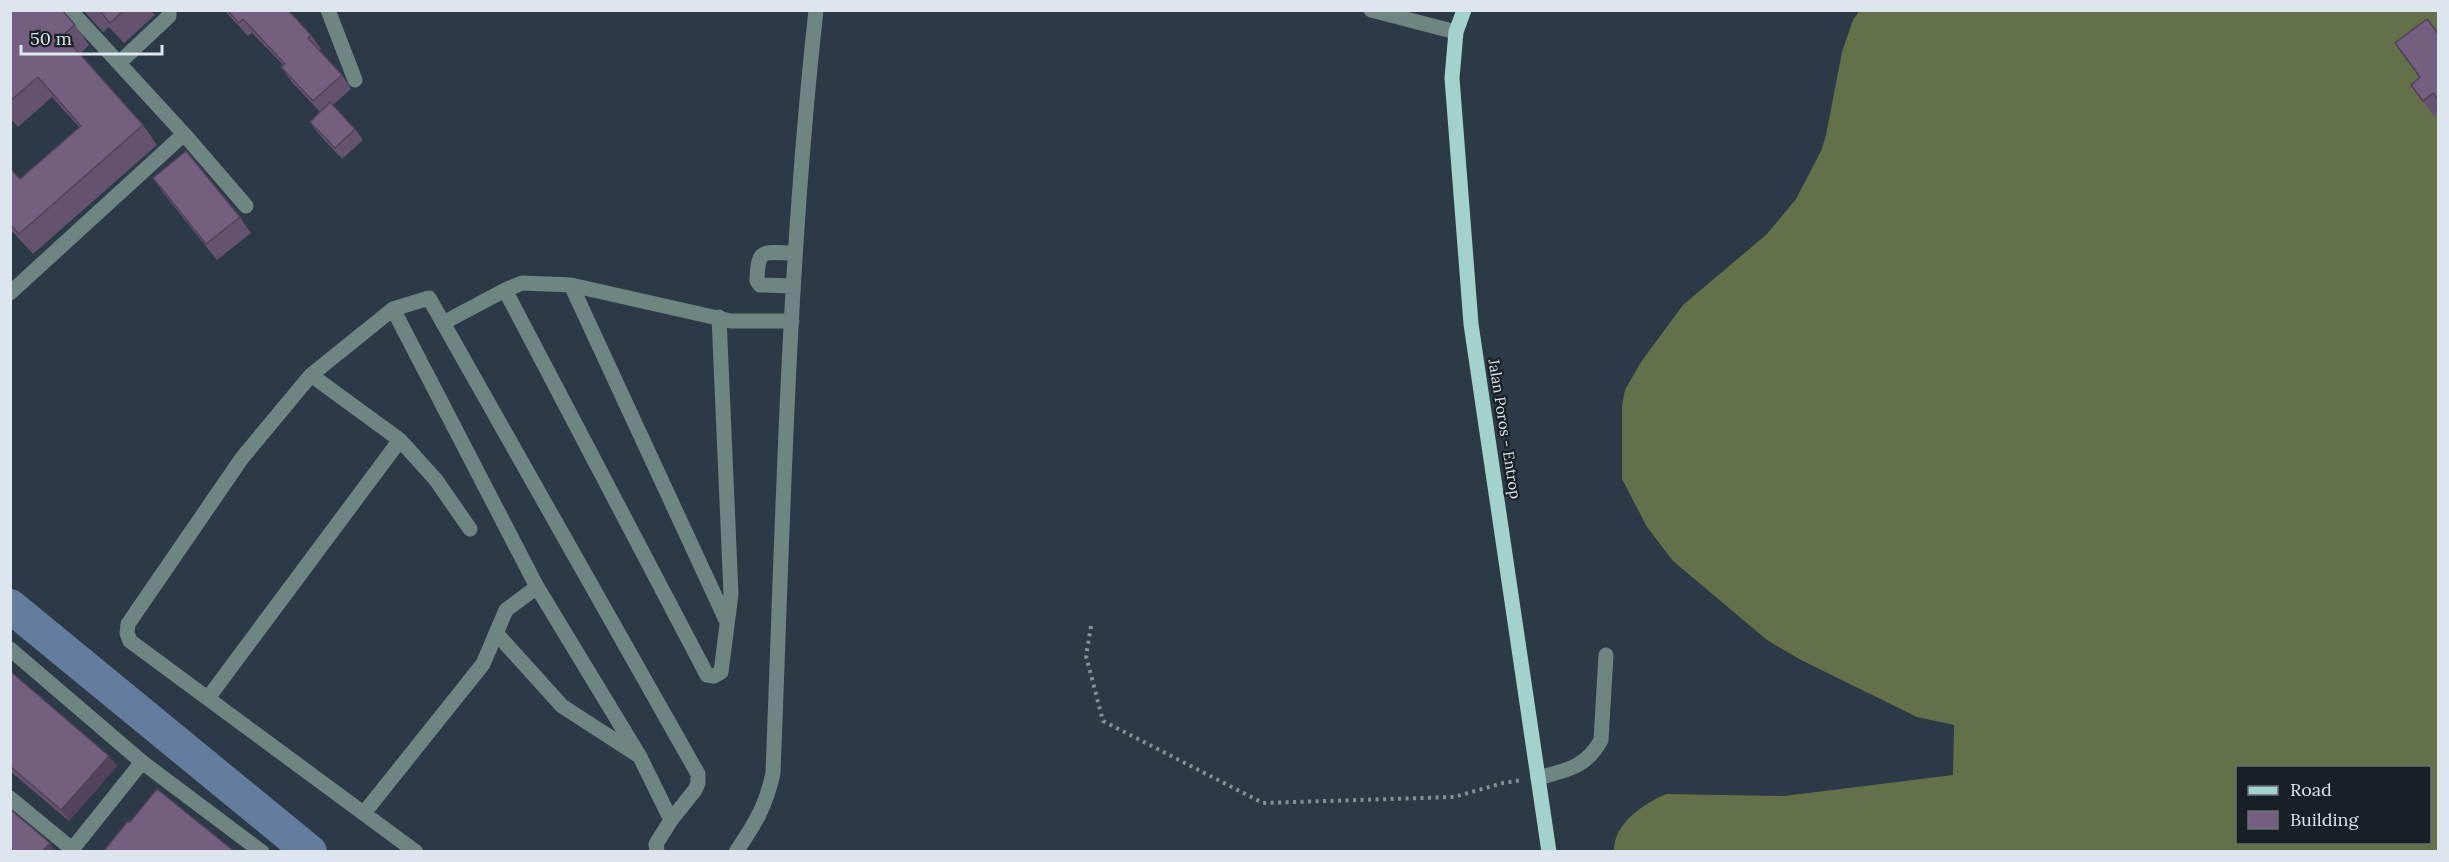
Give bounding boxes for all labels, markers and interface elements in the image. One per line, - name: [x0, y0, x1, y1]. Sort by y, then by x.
- scale bar: [21, 18, 162, 56]
- text: 50 m: [30, 27, 72, 50]
- street label: Jalan Poros - Entrop: [1484, 357, 1525, 500]
- legend: [2236, 766, 2431, 844]
- text: Road: [2290, 778, 2332, 801]
- text: Building: [2290, 808, 2360, 831]

